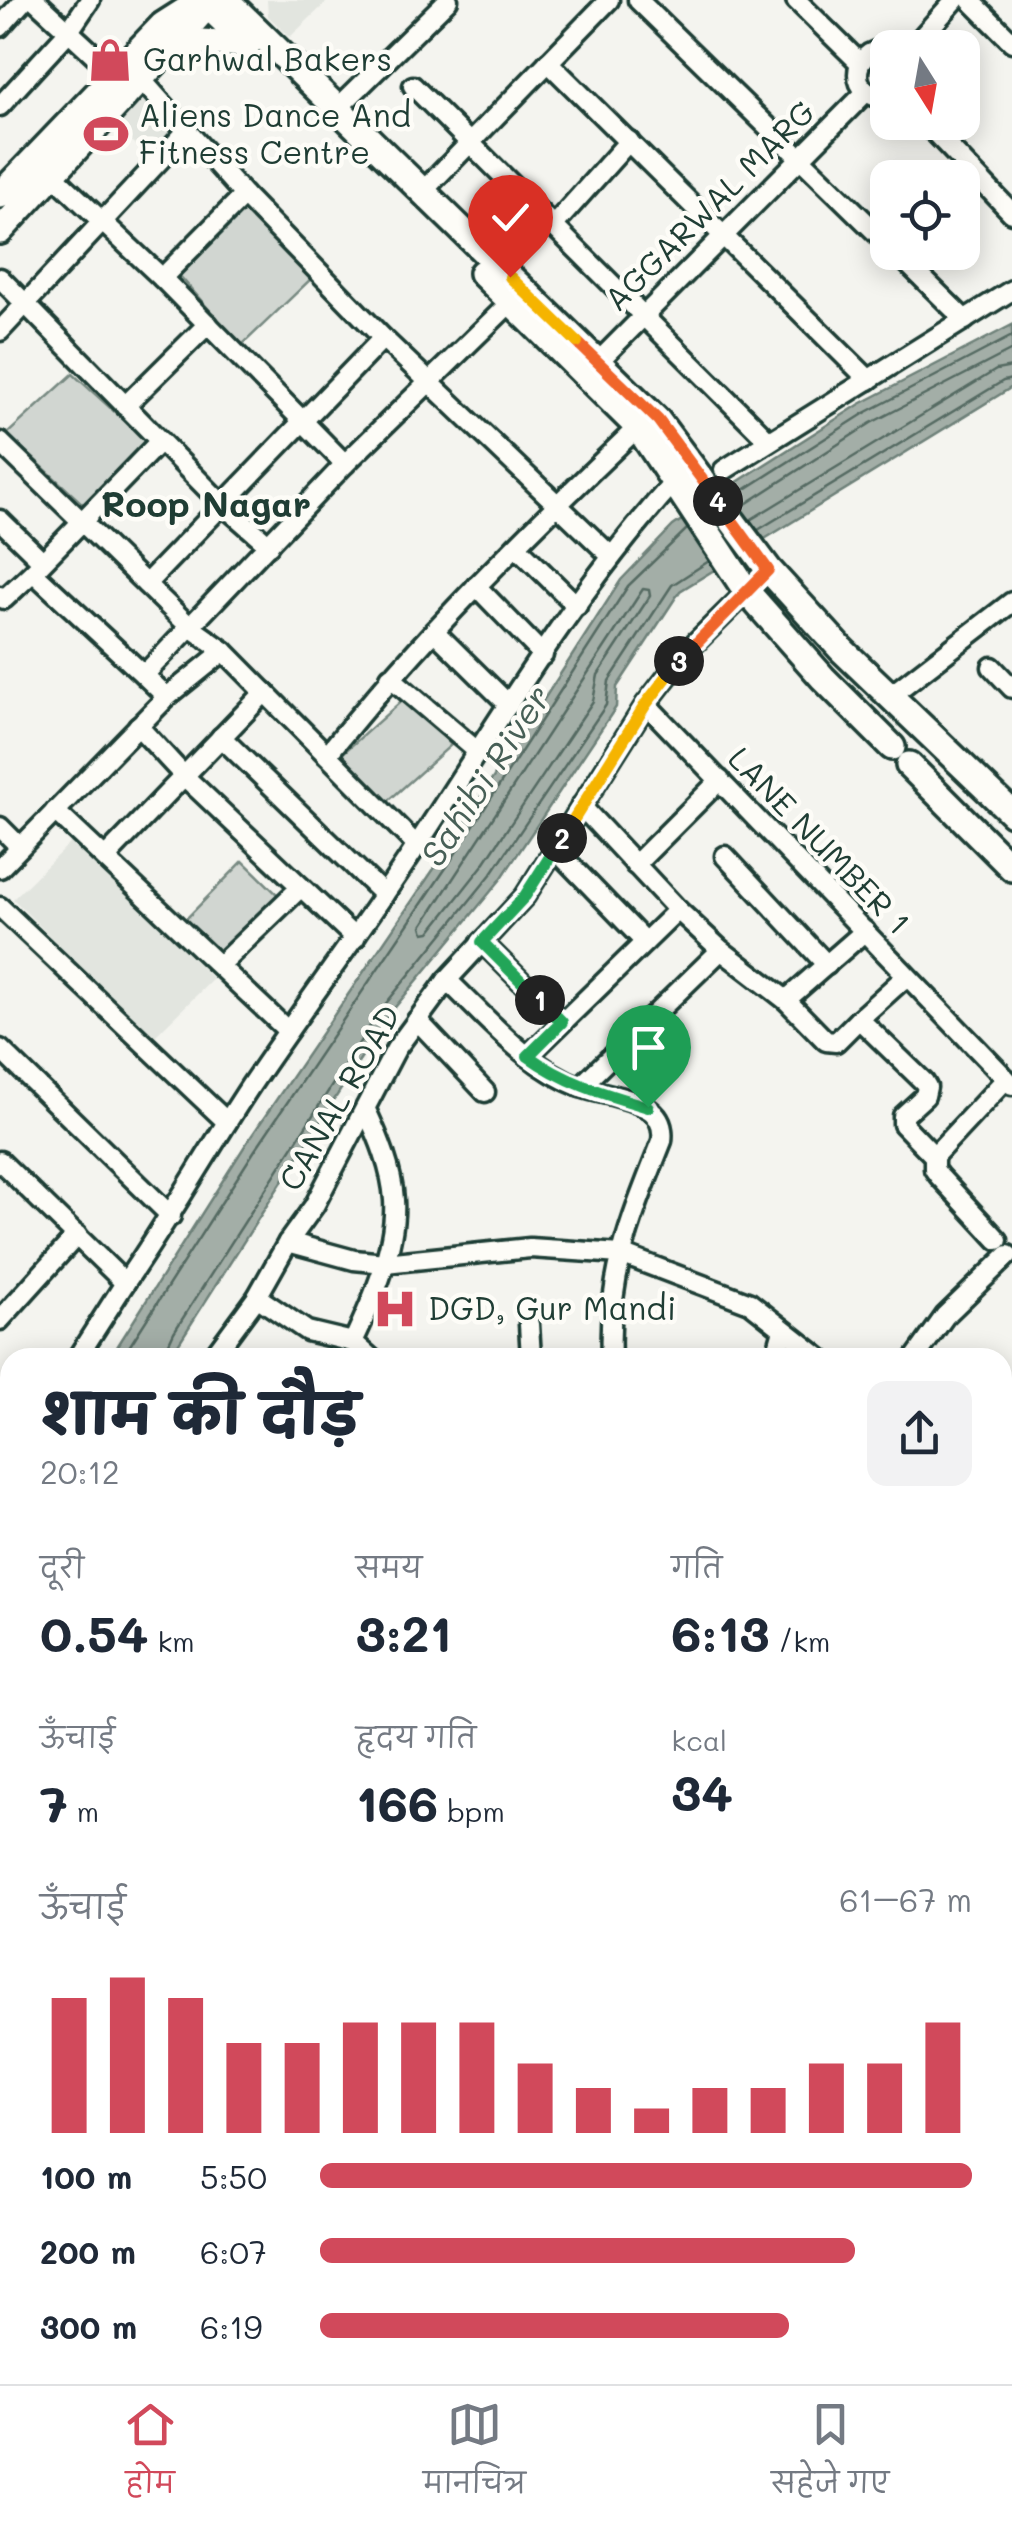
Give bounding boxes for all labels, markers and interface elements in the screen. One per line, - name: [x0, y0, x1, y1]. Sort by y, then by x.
- north arrow: [870, 30, 980, 140]
- map controls: [870, 30, 980, 270]
- shop icon: Garhwal Bakers: [86, 36, 134, 84]
- place label: Garhwal Bakers: [143, 37, 392, 79]
- street label: AGGARWAL MARG: [594, 90, 823, 319]
- place label: Aliens Dance And Fitness Centre: [139, 93, 411, 172]
- sports icon: Aliens Dance And Fitness Centre: [82, 110, 130, 158]
- button: locate: [870, 160, 980, 270]
- pin: [468, 175, 553, 278]
- icon: check: [483, 190, 538, 245]
- pin: 4: [693, 476, 743, 526]
- district label: Roop Nagar: [101, 480, 311, 526]
- text: 4: [709, 483, 727, 519]
- pin: 3: [654, 636, 704, 686]
- text: 3: [671, 643, 687, 679]
- water label: Sahibi River: [409, 676, 560, 874]
- street label: LANE NUMBER 1: [720, 737, 921, 942]
- pin: 2: [537, 813, 587, 863]
- text: 2: [554, 820, 570, 856]
- pin: 1: [515, 975, 565, 1025]
- text: 1: [534, 982, 546, 1018]
- street label: CANAL ROAD: [268, 997, 408, 1197]
- pin: [606, 1005, 691, 1108]
- icon: arrive: [621, 1020, 676, 1075]
- hospital icon: DGD, Gur Mandi: [371, 1285, 419, 1333]
- place label: DGD, Gur Mandi: [428, 1286, 676, 1328]
- text: शाम की दौड़: [40, 1376, 359, 1448]
- button: share: [867, 1381, 972, 1486]
- text: 20:12: [40, 1450, 120, 1492]
- text: दूरी: [40, 1549, 84, 1585]
- text: समय: [356, 1549, 422, 1585]
- text: गति: [671, 1549, 722, 1585]
- text: 0.54: [40, 1599, 148, 1665]
- text: 3:21: [356, 1599, 452, 1665]
- text: 6:13: [671, 1599, 770, 1665]
- text: km: [148, 1623, 195, 1659]
- text: /km: [770, 1623, 830, 1659]
- text: ऊँचाई: [40, 1719, 115, 1755]
- text: हृदय गति: [356, 1719, 476, 1755]
- text: kcal: [671, 1722, 727, 1758]
- text: 34: [671, 1758, 733, 1824]
- text: 7: [40, 1769, 68, 1835]
- text: 166: [356, 1769, 438, 1835]
- text: m: [68, 1793, 99, 1829]
- text: bpm: [438, 1793, 505, 1829]
- text: 61–67 m: [839, 1878, 972, 1920]
- text: ऊँचाई: [40, 1885, 126, 1927]
- text: 100 m: [40, 2155, 132, 2197]
- text: 5:50: [200, 2155, 267, 2197]
- text: 200 m: [40, 2230, 136, 2272]
- text: 6:07: [200, 2230, 267, 2272]
- text: 300 m: [40, 2305, 137, 2347]
- text: 6:19: [200, 2305, 262, 2347]
- tab: होम: [123, 2397, 178, 2514]
- tab: मानचित्र: [423, 2397, 526, 2514]
- tab: सहेजे गए: [771, 2397, 889, 2514]

